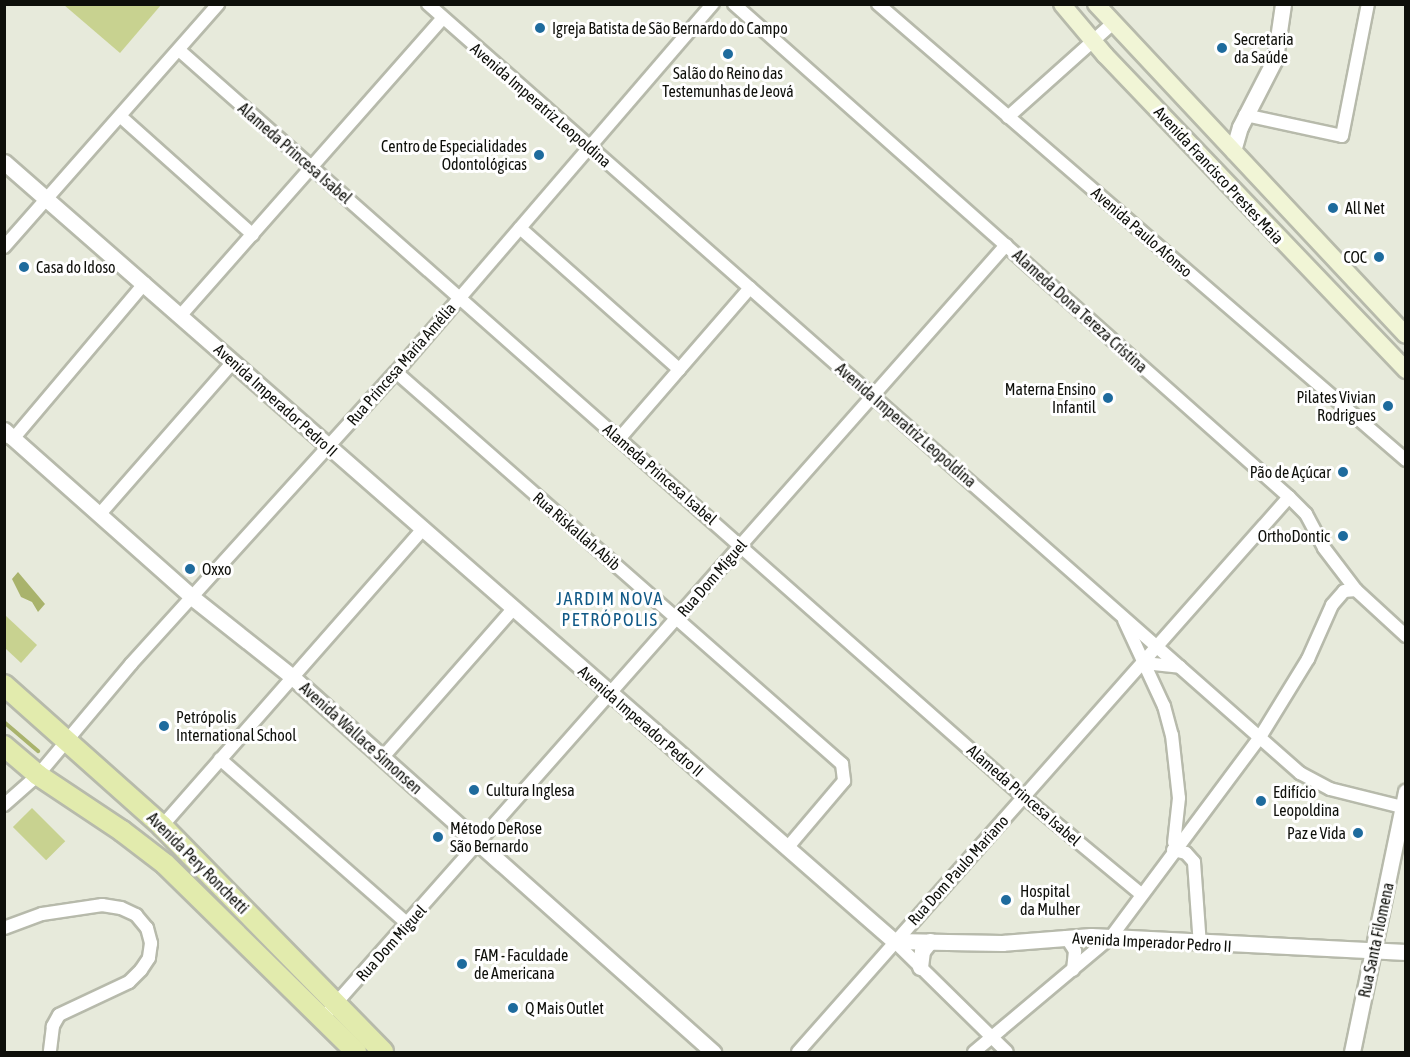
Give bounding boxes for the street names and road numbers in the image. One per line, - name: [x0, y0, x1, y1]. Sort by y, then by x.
- street label: Avenida Imperatriz Leopoldina: [467, 39, 615, 171]
- street label: Alameda Princesa Isabel: [234, 98, 356, 208]
- street label: Avenida Francisco Prestes Maia: [1150, 102, 1288, 248]
- street label: Avenida Paulo Afonso: [1088, 183, 1196, 281]
- street label: Alameda Dona Tereza Cristina: [1009, 245, 1151, 377]
- street label: Rua Princesa Maria Amélia: [343, 299, 459, 429]
- street label: Avenida Imperador Pedro II: [210, 339, 342, 461]
- street label: Avenida Imperatriz Leopoldina: [832, 359, 980, 491]
- street label: Alameda Princesa Isabel: [599, 419, 721, 529]
- street label: Rua Riskallah Abib: [529, 488, 625, 574]
- street label: Rua Dom Miguel: [673, 535, 751, 621]
- street label: Avenida Imperador Pedro II: [575, 661, 707, 781]
- street label: Avenida Wallace Simonsen: [296, 678, 426, 798]
- street label: Alameda Princesa Isabel: [963, 740, 1085, 850]
- street label: Avenida Pery Ronchetti: [143, 808, 253, 918]
- street label: Rua Dom Paulo Mariano: [904, 811, 1012, 929]
- street label: Rua Santa Filomena: [1354, 881, 1398, 999]
- street label: Rua Dom Miguel: [352, 901, 430, 985]
- street label: Avenida Imperador Pedro II: [1072, 928, 1232, 956]

